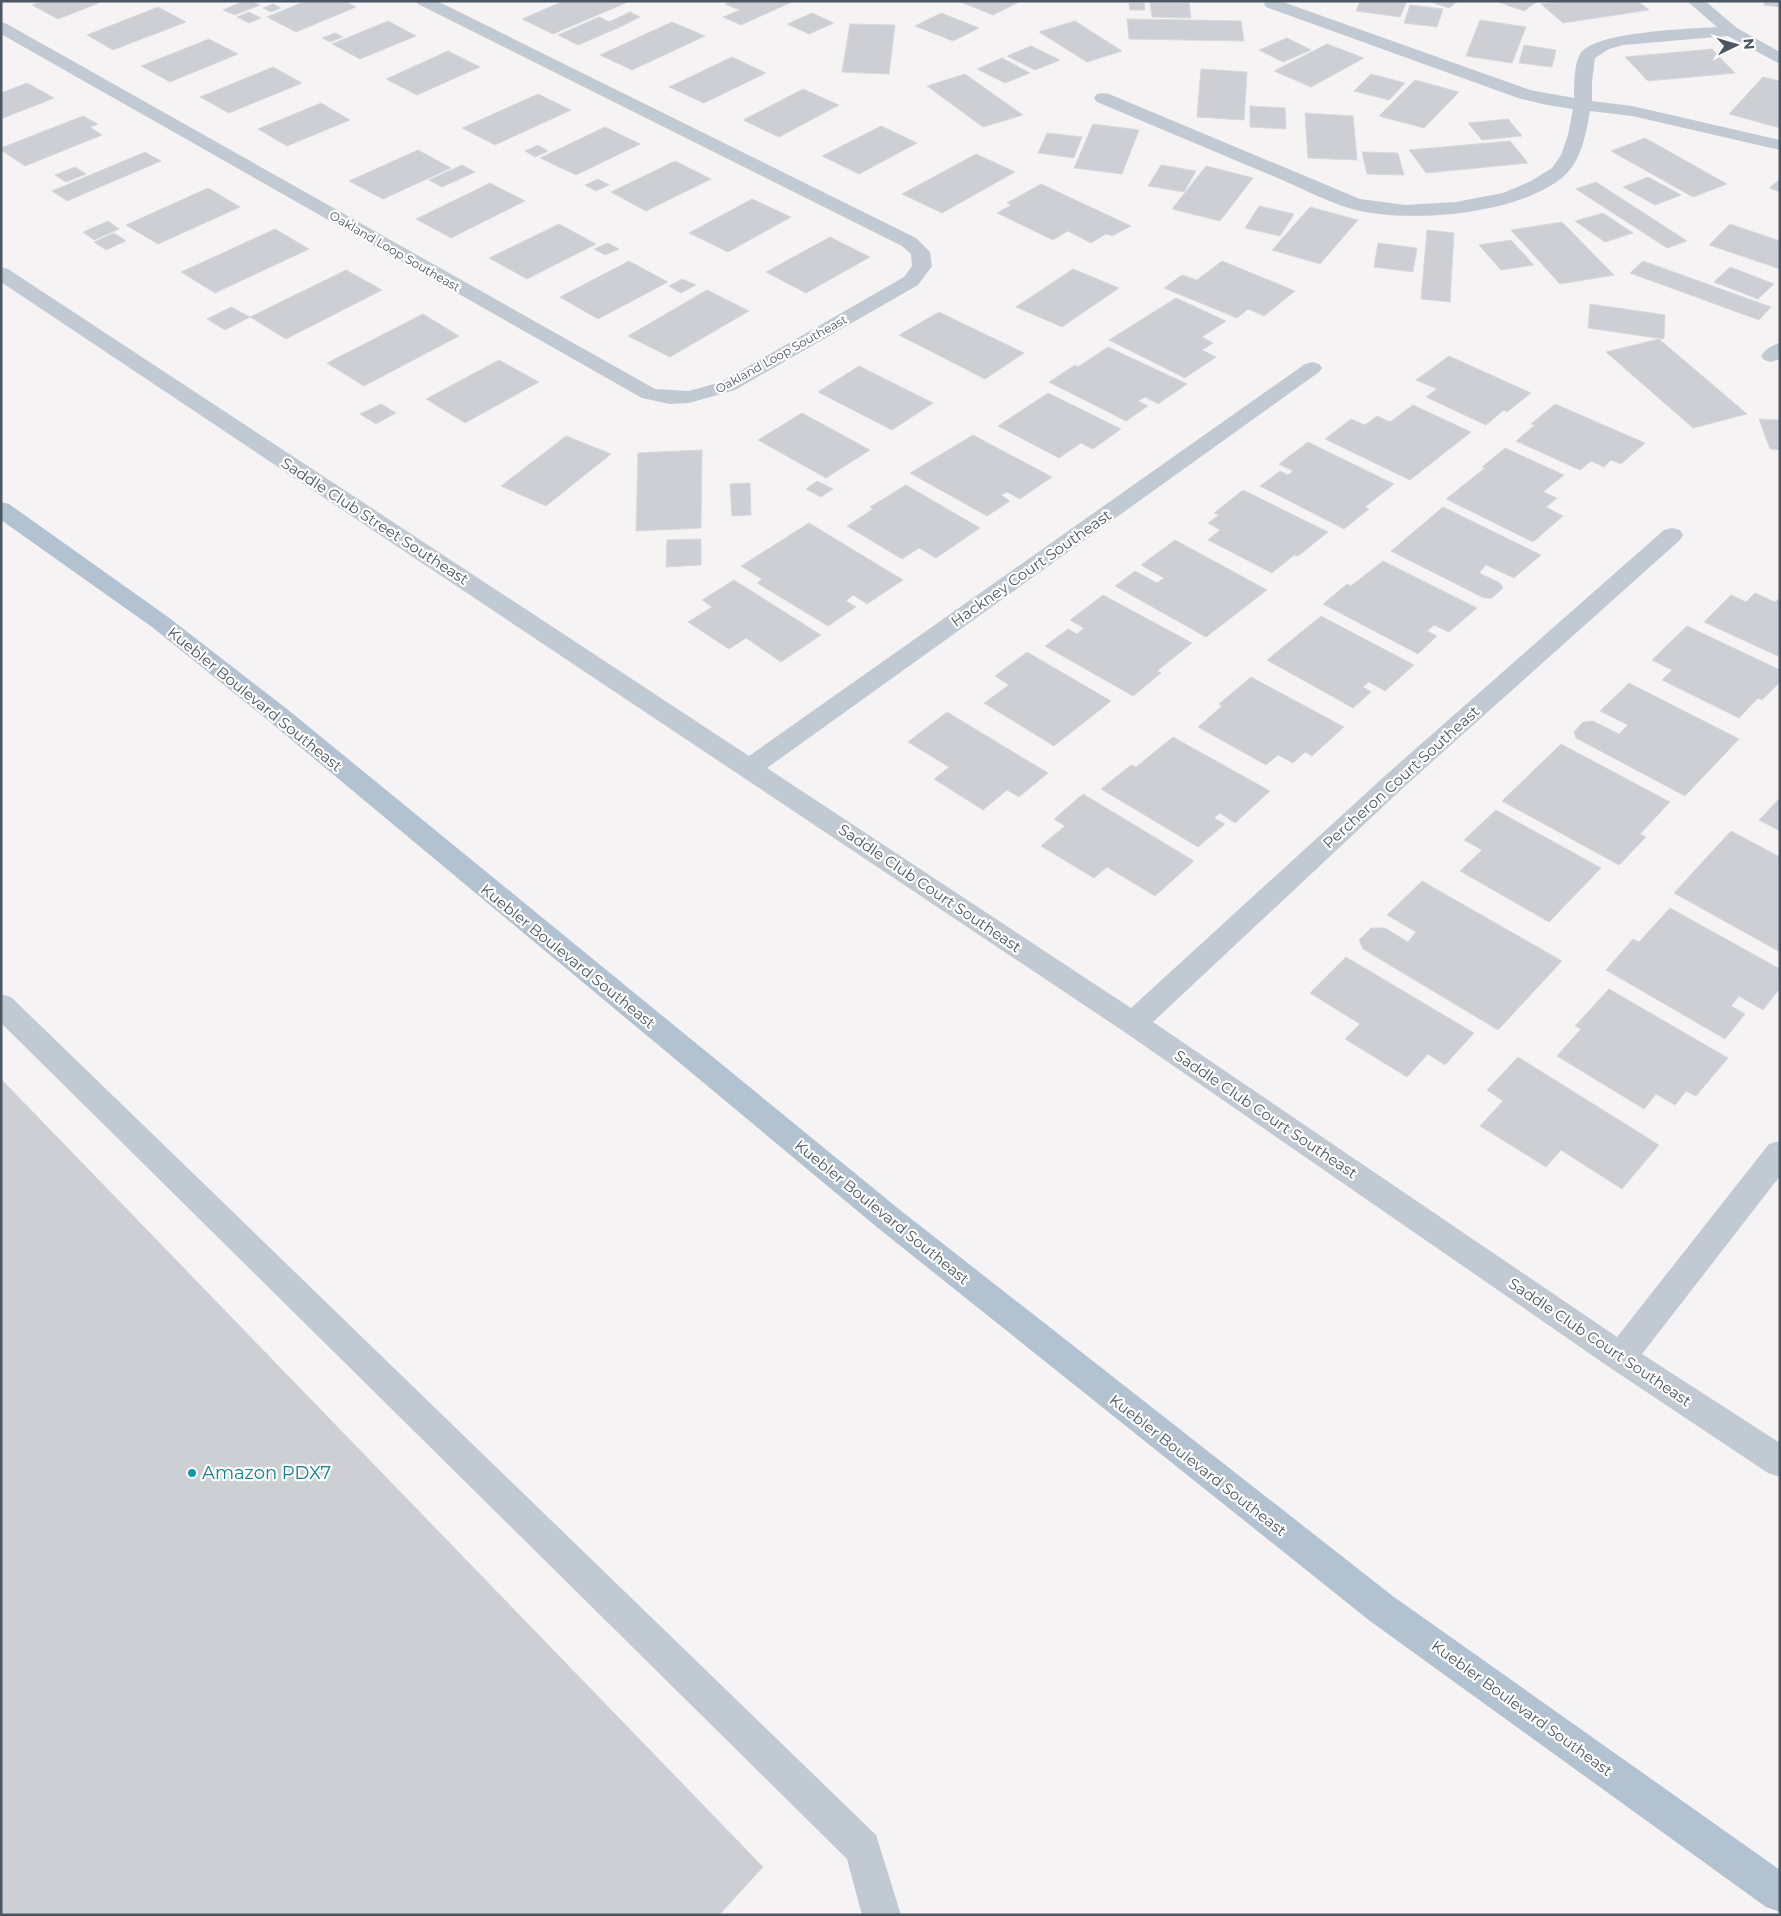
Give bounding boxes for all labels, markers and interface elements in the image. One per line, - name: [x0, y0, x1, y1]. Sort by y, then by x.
- north arrow: [1711, 20, 1761, 70]
- text: N: [1739, 37, 1758, 50]
- street label: Oakland Loop Southeast: [327, 207, 463, 295]
- street label: Oakland Loop Southeast: [713, 311, 850, 396]
- street label: Saddle Club Street Southeast: [278, 453, 472, 589]
- street label: Hackney Court Southeast: [947, 505, 1115, 631]
- street label: Kuebler Boulevard Southeast: [164, 623, 346, 775]
- street label: Percheron Court Southeast: [1319, 702, 1483, 852]
- street label: Saddle Club Court Southeast: [835, 820, 1025, 956]
- street label: Kuebler Boulevard Southeast: [477, 880, 659, 1032]
- street label: Saddle Club Court Southeast: [1171, 1046, 1361, 1182]
- street label: Kuebler Boulevard Southeast: [791, 1136, 973, 1288]
- street label: Saddle Club Court Southeast: [1505, 1274, 1695, 1410]
- street label: Kuebler Boulevard Southeast: [1106, 1390, 1290, 1540]
- place label: Amazon PDX7: [202, 1462, 331, 1484]
- marker: Amazon PDX7: [186, 1467, 198, 1479]
- street label: Kuebler Boulevard Southeast: [1428, 1636, 1616, 1780]

